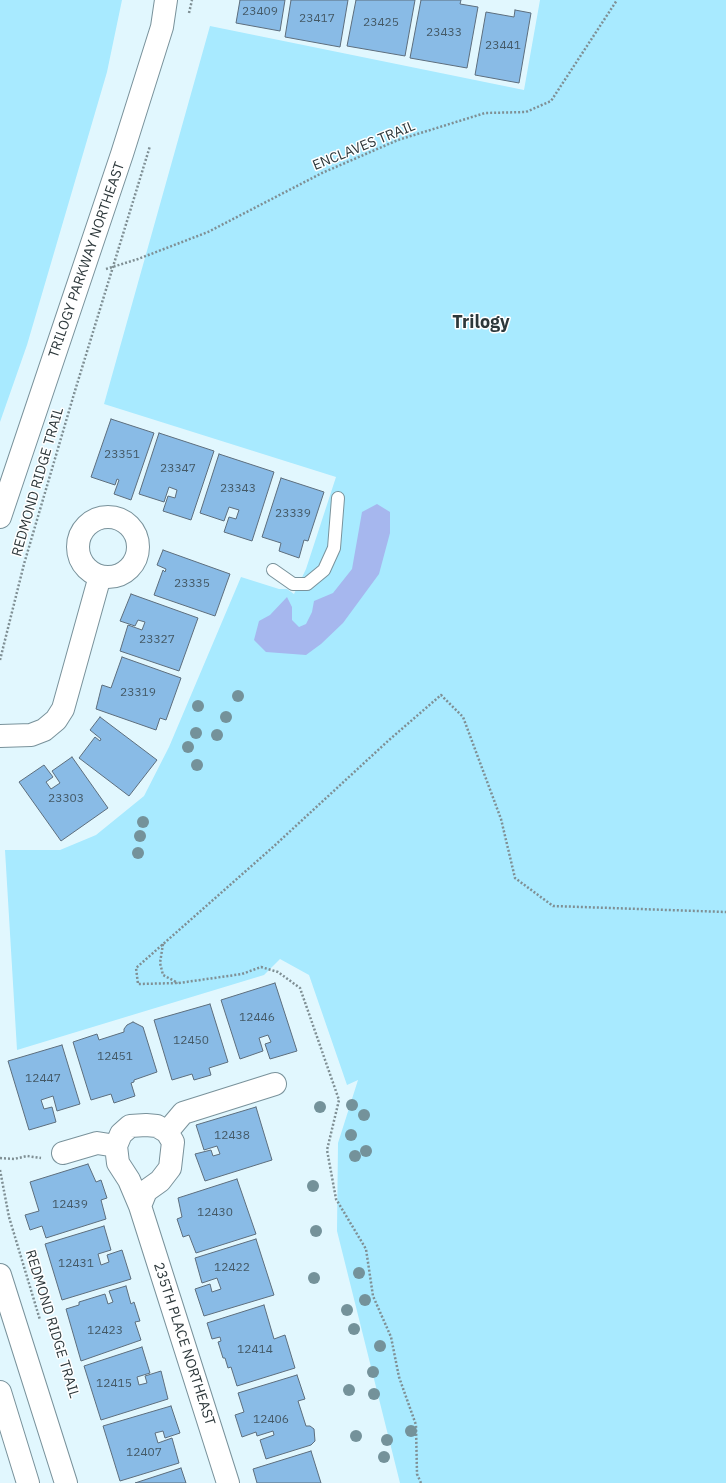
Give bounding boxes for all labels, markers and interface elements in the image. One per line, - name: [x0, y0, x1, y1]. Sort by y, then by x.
- house number: 23409: [242, 5, 278, 19]
- house number: 23417: [299, 12, 335, 26]
- house number: 23425: [363, 16, 399, 30]
- house number: 23433: [426, 26, 462, 40]
- house number: 23441: [485, 39, 521, 53]
- street label: ENCLAVES TRAIL: [310, 118, 418, 174]
- street label: TRILOGY PARKWAY NORTHEAST: [46, 160, 128, 360]
- district label: Trilogy: [452, 312, 510, 334]
- street label: REDMOND RIDGE TRAIL: [9, 406, 67, 558]
- house number: 23351: [104, 448, 140, 462]
- house number: 23347: [160, 462, 196, 476]
- house number: 23343: [220, 482, 256, 496]
- house number: 23339: [275, 507, 311, 521]
- house number: 23335: [174, 577, 210, 591]
- house number: 23327: [139, 633, 175, 647]
- house number: 23319: [120, 686, 156, 700]
- house number: 23303: [48, 792, 84, 806]
- house number: 12446: [239, 1011, 275, 1025]
- house number: 12450: [173, 1034, 209, 1048]
- house number: 12451: [97, 1050, 133, 1064]
- house number: 12447: [25, 1072, 61, 1086]
- house number: 12438: [214, 1129, 250, 1143]
- house number: 12439: [52, 1198, 88, 1212]
- house number: 12430: [197, 1206, 233, 1220]
- street label: REDMOND RIDGE TRAIL: [21, 1248, 83, 1400]
- house number: 12431: [58, 1257, 94, 1271]
- street label: 235TH PLACE NORTHEAST: [150, 1260, 218, 1428]
- house number: 12422: [214, 1261, 250, 1275]
- house number: 12423: [87, 1324, 123, 1338]
- house number: 12414: [237, 1343, 273, 1357]
- house number: 12415: [96, 1377, 132, 1391]
- house number: 12406: [253, 1413, 289, 1427]
- house number: 12407: [126, 1446, 162, 1460]

